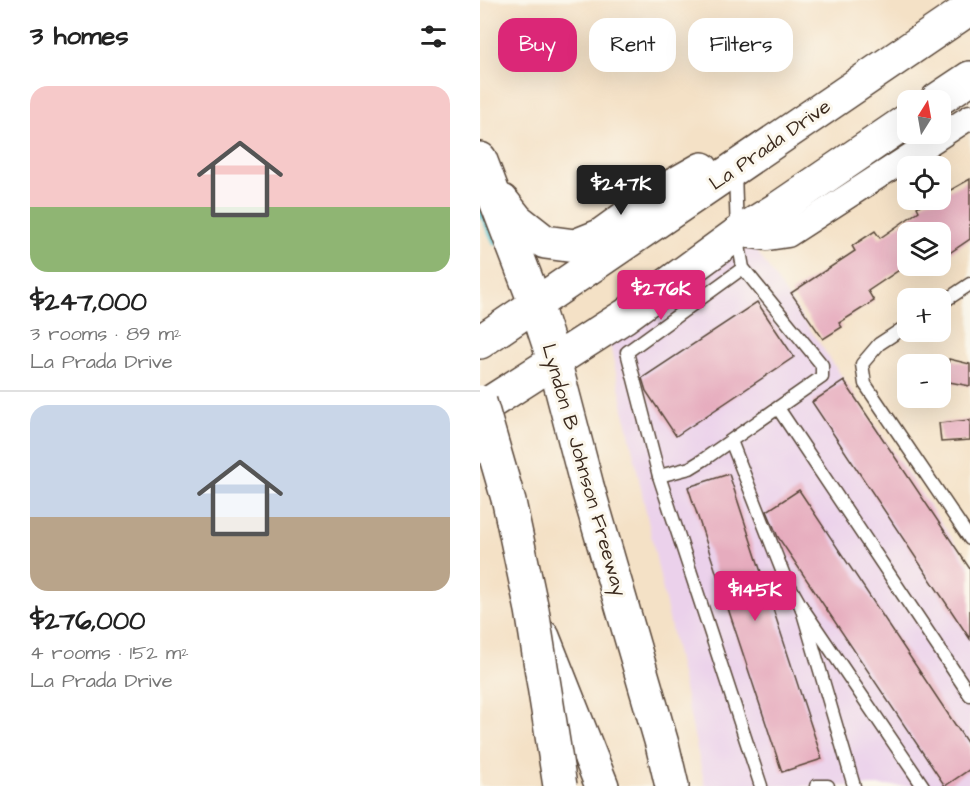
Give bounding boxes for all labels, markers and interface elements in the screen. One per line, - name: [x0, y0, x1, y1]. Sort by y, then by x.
- text: 3 homes: [30, 18, 129, 54]
- chip: Buy: [498, 18, 577, 72]
- chip: Rent: [589, 18, 676, 72]
- chip: Filters: [688, 18, 793, 72]
- icon: filters: [417, 20, 450, 53]
- north arrow: [897, 90, 951, 144]
- map controls: [897, 90, 951, 408]
- street label: La Prada Drive: [704, 93, 837, 197]
- icon: home: [186, 125, 294, 233]
- button: locate: [897, 156, 951, 210]
- pin: $247K: [579, 165, 663, 216]
- text: $247K: [591, 170, 651, 198]
- button: layers: [897, 222, 951, 276]
- pin: $276K: [619, 270, 703, 321]
- text: $276K: [631, 275, 691, 303]
- text: $247,000: [30, 284, 147, 320]
- button: +: [897, 288, 951, 342]
- text: 3 rooms · 89 m²: [30, 320, 182, 348]
- street label: Lyndon B Johnson Freeway: [534, 340, 633, 600]
- text: La Prada Drive: [30, 348, 173, 376]
- button: −: [897, 354, 951, 408]
- icon: home: [186, 444, 294, 552]
- pin: $145K: [713, 571, 797, 622]
- text: $145K: [728, 576, 782, 604]
- text: $276,000: [30, 603, 145, 639]
- text: 4 rooms · 152 m²: [30, 639, 189, 667]
- text: La Prada Drive: [30, 667, 173, 695]

